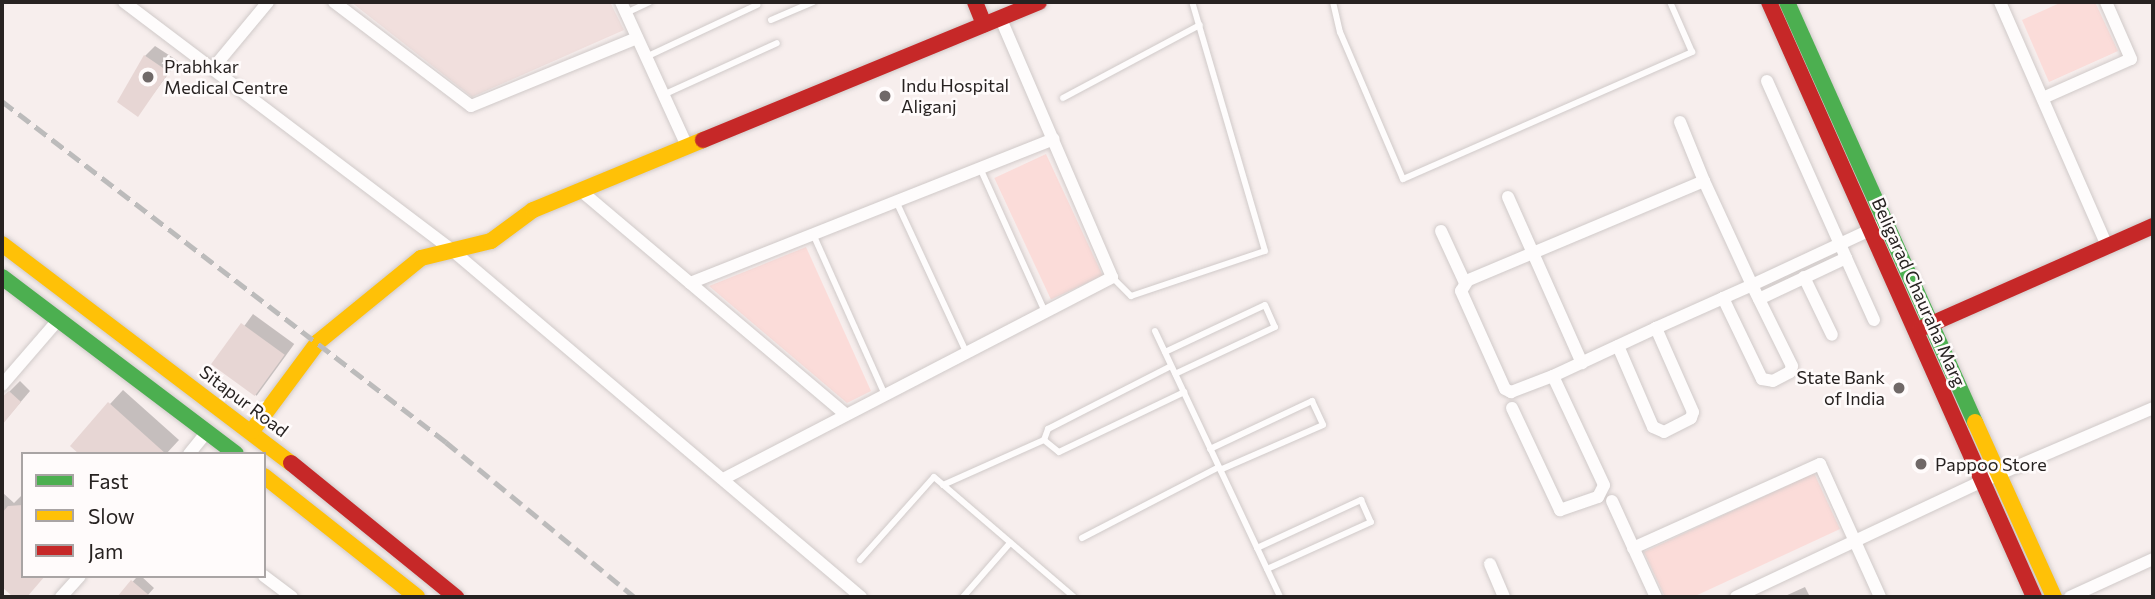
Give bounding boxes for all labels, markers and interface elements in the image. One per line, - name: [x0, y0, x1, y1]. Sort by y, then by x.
- place label: Prabhkar Medical Centre: [164, 56, 288, 98]
- marker: Prabhkar Medical Centre: [138, 67, 158, 87]
- place label: Indu Hospital Aliganj: [901, 75, 1009, 118]
- marker: Indu Hospital Aliganj: [875, 86, 895, 106]
- street label: Beligarad Chauraha Marg: [1867, 194, 1971, 390]
- street label: Sitapur Road: [195, 361, 293, 441]
- place label: State Bank of India: [1797, 367, 1885, 410]
- marker: State Bank of India: [1891, 380, 1907, 396]
- legend: [21, 452, 266, 578]
- place label: Pappoo Store: [1935, 453, 2047, 475]
- marker: Pappoo Store: [1913, 456, 1929, 472]
- text: Fast: [88, 468, 129, 493]
- text: Slow: [88, 503, 135, 528]
- text: Jam: [88, 538, 123, 563]

